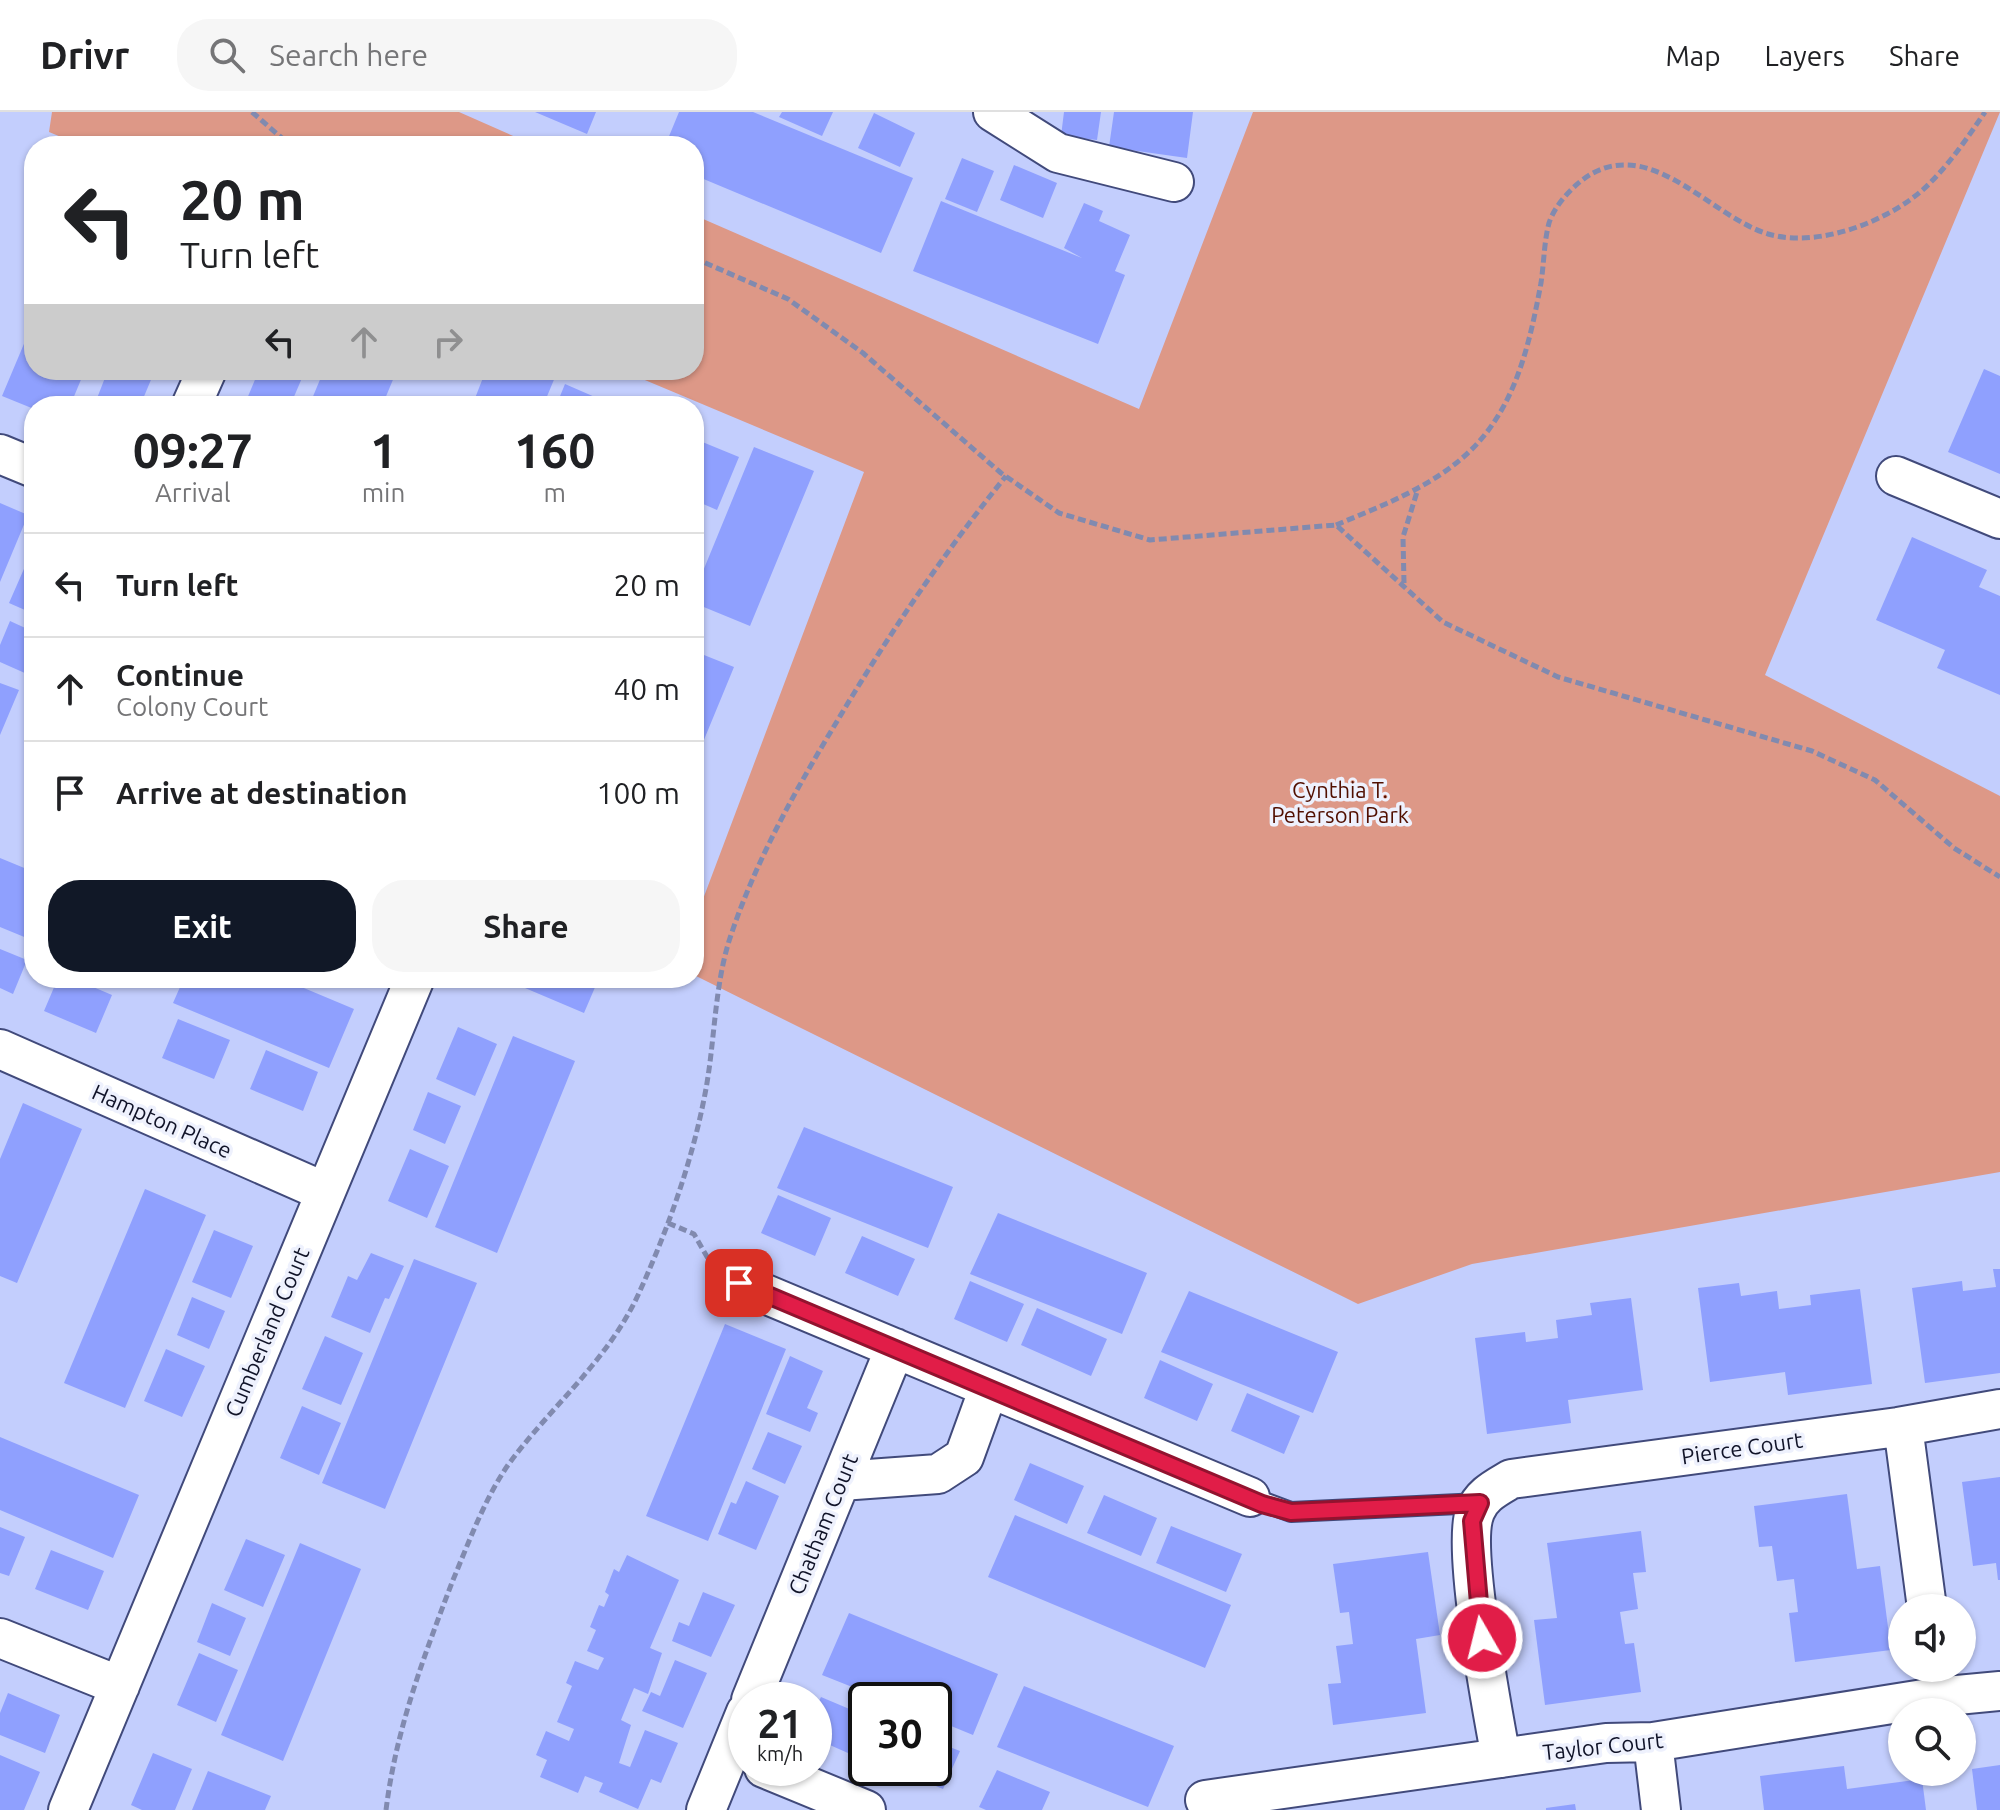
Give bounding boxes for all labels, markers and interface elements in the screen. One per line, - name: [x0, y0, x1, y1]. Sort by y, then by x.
- search box: [177, 19, 737, 91]
- icon: search: [205, 33, 249, 77]
- text: Drivr: [40, 34, 129, 76]
- text: Search here: [269, 38, 428, 72]
- text: Map: [1665, 40, 1721, 71]
- text: Layers: [1765, 40, 1845, 71]
- text: Share: [1889, 40, 1960, 71]
- icon: left: [48, 168, 152, 272]
- text: 20 m: [180, 168, 305, 231]
- text: Turn left: [180, 234, 319, 275]
- icon: left: [258, 320, 302, 364]
- icon: ahead: [342, 320, 386, 364]
- icon: right: [426, 320, 470, 364]
- text: 09:27: [133, 423, 253, 477]
- text: 1: [370, 423, 397, 477]
- text: 160: [514, 423, 595, 477]
- text: Arrival: [155, 478, 231, 507]
- text: min: [362, 478, 405, 507]
- text: m: [543, 478, 566, 507]
- icon: left: [48, 563, 92, 607]
- text: Turn left: [116, 568, 238, 602]
- text: 20 m: [613, 568, 680, 602]
- text: Continue: [116, 658, 244, 692]
- icon: ahead: [48, 667, 92, 711]
- text: 40 m: [613, 672, 680, 706]
- text: Colony Court: [116, 692, 268, 721]
- icon: arrive: [48, 771, 92, 815]
- text: Arrive at destination: [116, 776, 408, 810]
- text: 100 m: [596, 776, 680, 810]
- park label: Cynthia T. Peterson Park: [1271, 777, 1409, 827]
- button: Exit: [48, 880, 356, 972]
- button: Share: [372, 880, 680, 972]
- street label: Hampton Place: [89, 1079, 236, 1162]
- street label: Cumberland Court: [220, 1243, 314, 1420]
- pin: [705, 1249, 773, 1317]
- icon: arrive: [717, 1261, 761, 1305]
- street label: Pierce Court: [1680, 1427, 1805, 1468]
- street label: Chatham Court: [783, 1449, 862, 1598]
- map controls: [1888, 1594, 1976, 1786]
- button: sound: [1888, 1594, 1976, 1682]
- position arrow: [1440, 1596, 1524, 1680]
- speed limit sign: 30: [848, 1682, 952, 1786]
- button: search: [1888, 1698, 1976, 1786]
- text: 21: [757, 1701, 803, 1746]
- street label: Taylor Court: [1541, 1727, 1665, 1764]
- text: km/h: [757, 1742, 803, 1765]

